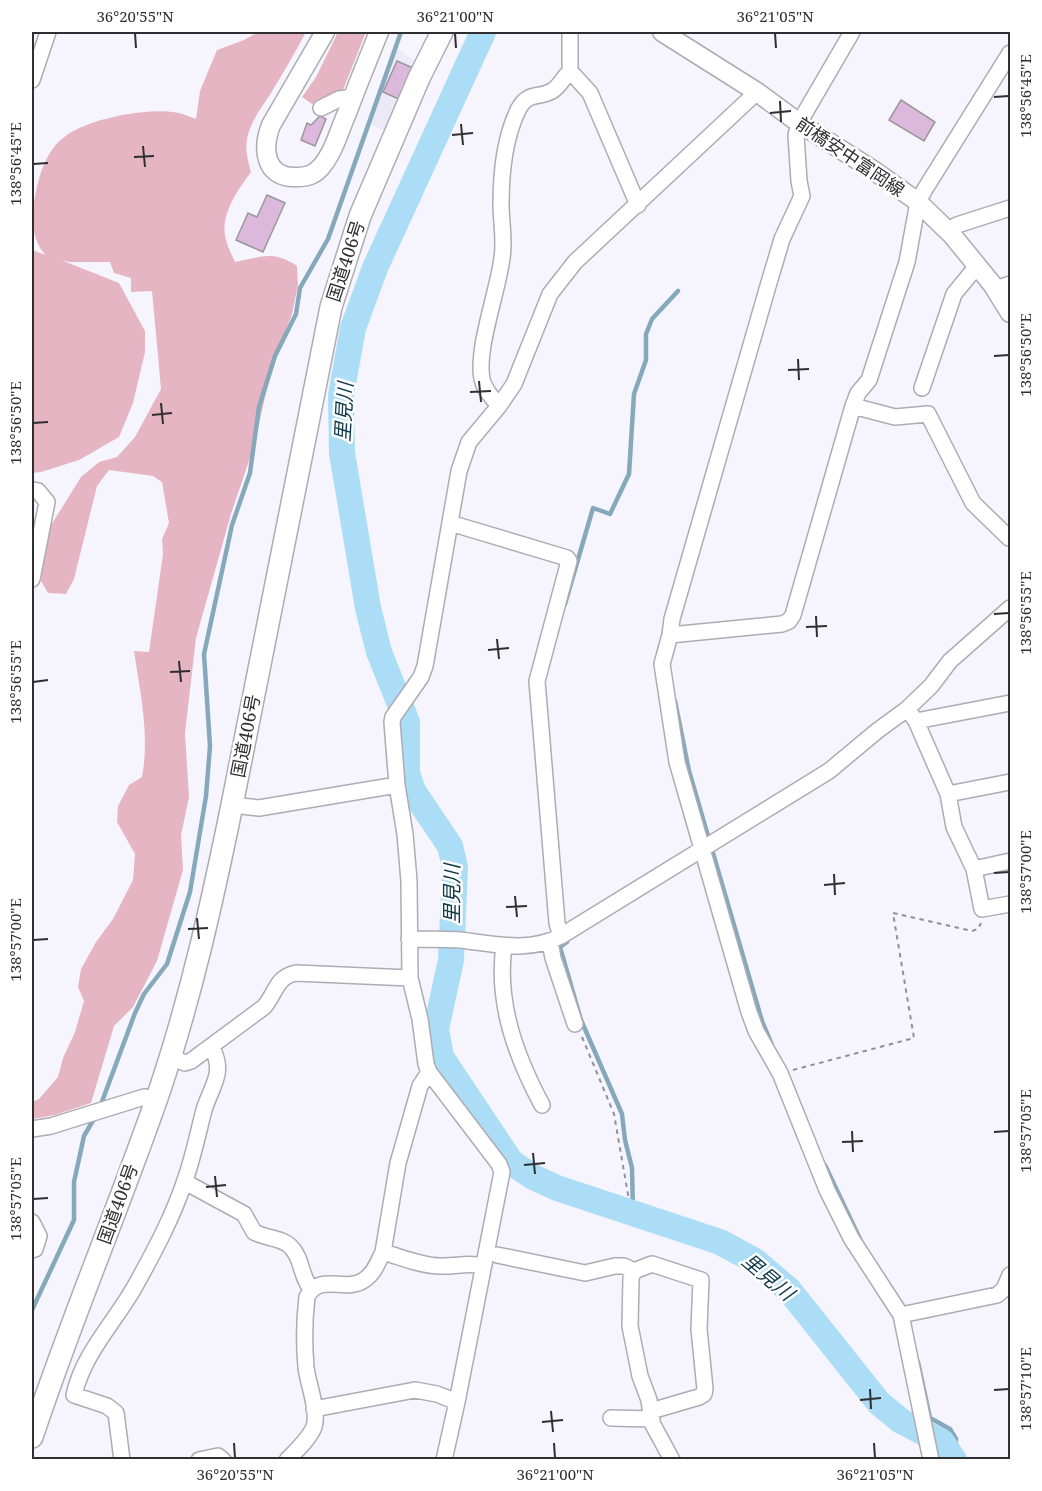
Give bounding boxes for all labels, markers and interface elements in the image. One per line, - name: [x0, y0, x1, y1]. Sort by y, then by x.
- text: 36°20'55"N: [96, 6, 174, 26]
- text: 36°21'00"N: [416, 6, 494, 26]
- text: 36°21'05"N: [736, 6, 814, 26]
- text: 138°56'45"E: [1015, 54, 1035, 138]
- street label: 前橋安中富岡線: [792, 111, 909, 201]
- text: 138°56'45"E: [5, 122, 25, 206]
- street label: 国道406号: [321, 217, 369, 304]
- text: 138°56'50"E: [1015, 313, 1035, 397]
- water label: 里見川: [328, 379, 359, 443]
- text: 138°56'50"E: [5, 381, 25, 465]
- text: 138°56'55"E: [1015, 571, 1035, 655]
- text: 138°56'55"E: [5, 640, 25, 724]
- street label: 国道406号: [225, 692, 265, 779]
- text: 138°57'00"E: [1015, 830, 1035, 914]
- water label: 里見川: [438, 862, 465, 924]
- text: 138°57'00"E: [5, 898, 25, 982]
- text: 138°57'05"E: [1015, 1089, 1035, 1173]
- text: 138°57'05"E: [5, 1157, 25, 1241]
- street label: 国道406号: [91, 1160, 143, 1247]
- water label: 里見川: [737, 1247, 802, 1308]
- text: 138°57'10"E: [1015, 1347, 1035, 1431]
- text: 36°20'55"N: [196, 1464, 274, 1484]
- text: 36°21'00"N: [516, 1464, 594, 1484]
- text: 36°21'05"N: [836, 1464, 914, 1484]

